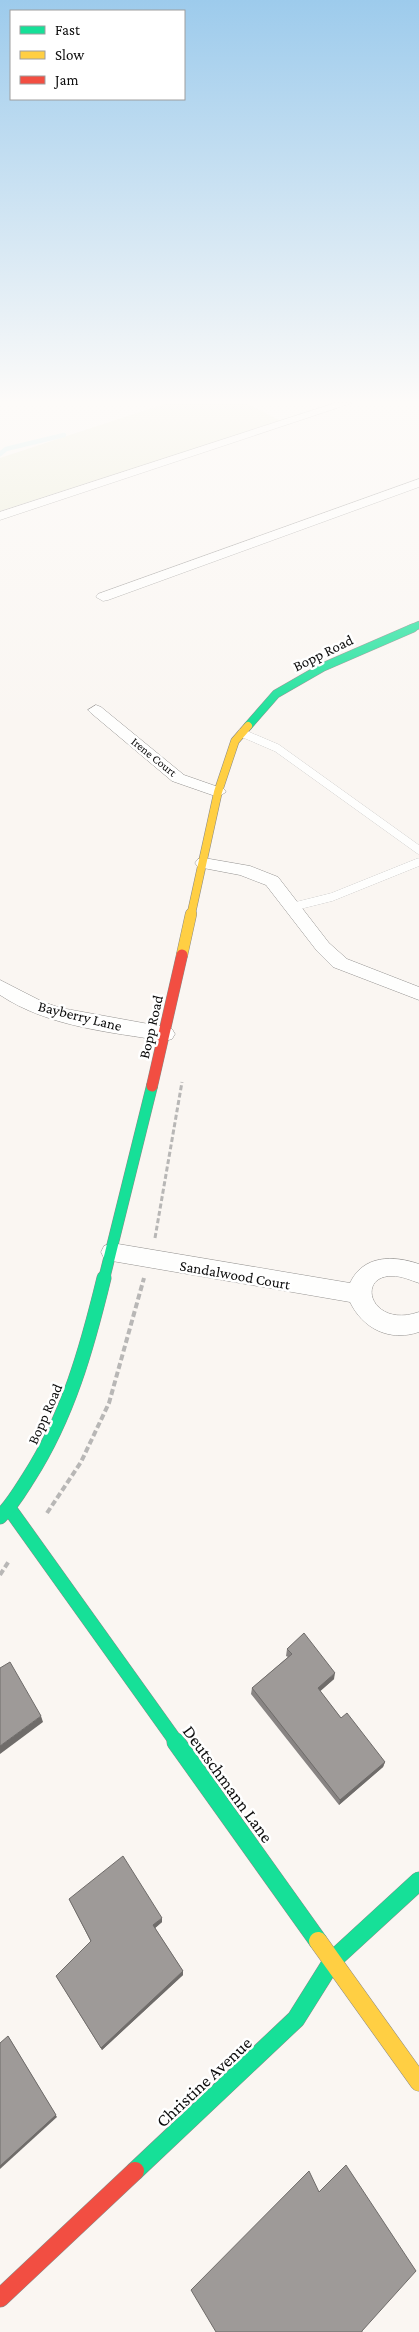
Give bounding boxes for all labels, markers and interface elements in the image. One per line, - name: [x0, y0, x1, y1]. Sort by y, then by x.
- legend: [10, 10, 185, 100]
- text: Fast: [55, 22, 81, 38]
- text: Slow: [55, 47, 85, 63]
- text: Jam: [53, 72, 78, 89]
- street label: Bopp Road: [290, 632, 356, 675]
- street label: Irene Court: [128, 734, 180, 780]
- street label: Bopp Road: [136, 994, 167, 1061]
- street label: Bayberry Lane: [36, 998, 124, 1035]
- street label: Sandalwood Court: [179, 1257, 292, 1293]
- street label: Bopp Road: [25, 1381, 66, 1447]
- street label: Deutschmann Lane: [179, 1722, 277, 1846]
- street label: Christine Avenue: [152, 2033, 256, 2131]

